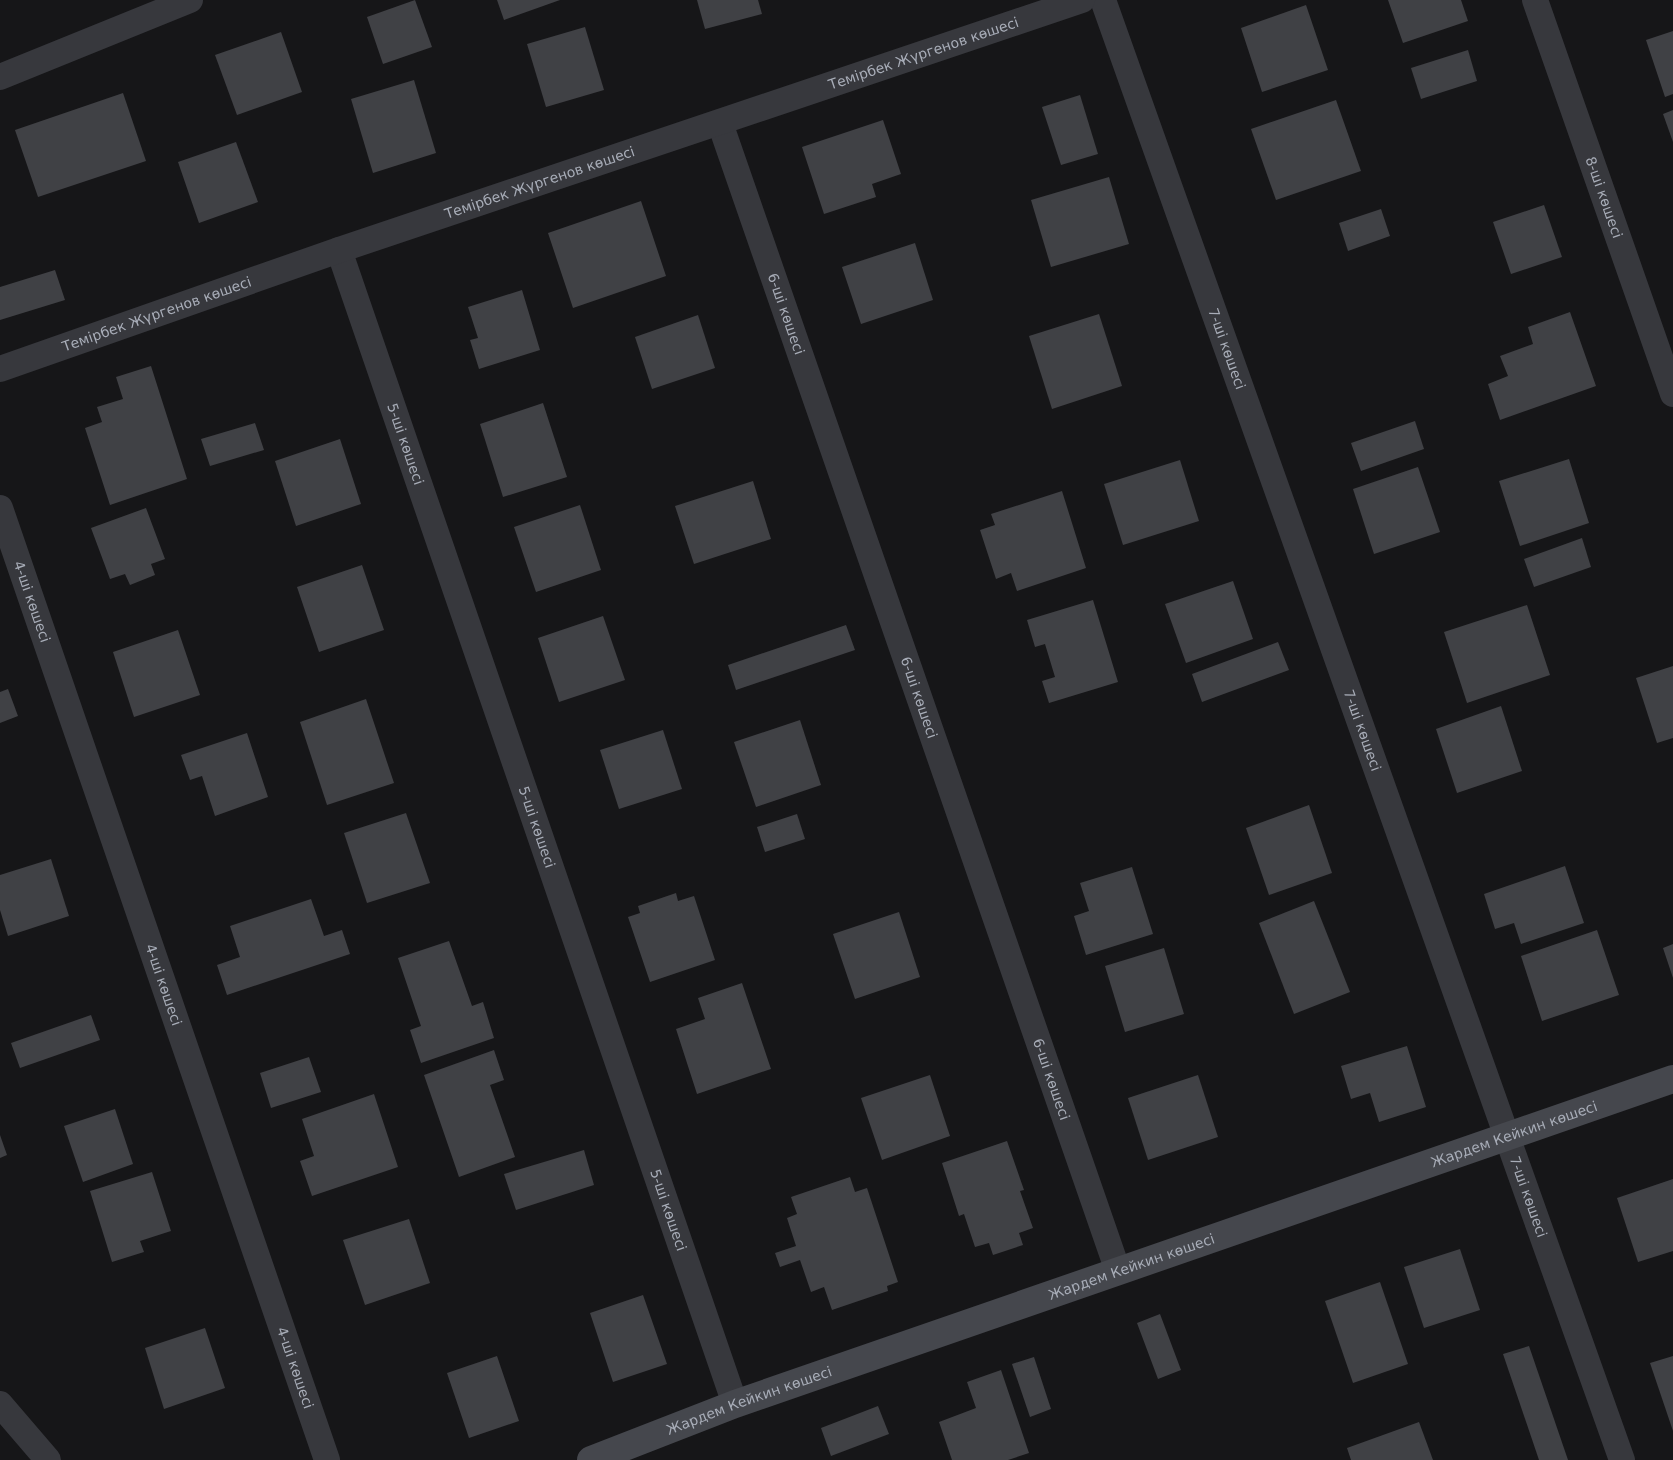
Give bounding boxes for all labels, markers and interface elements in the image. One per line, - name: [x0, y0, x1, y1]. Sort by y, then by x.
- street label: Темірбек Жүргенов көшесі: [825, 14, 1021, 93]
- street label: Темірбек Жүргенов көшесі: [442, 143, 637, 222]
- street label: 8-ші көшесі: [1582, 154, 1626, 240]
- street label: 6-ші көшесі: [765, 271, 808, 357]
- street label: Темірбек Жүргенов көшесі: [59, 273, 253, 355]
- street label: 7-ші көшесі: [1205, 306, 1249, 391]
- street label: 5-ші көшесі: [384, 401, 427, 487]
- street label: 4-ші көшесі: [11, 559, 54, 645]
- street label: 6-ші көшесі: [898, 655, 941, 740]
- street label: 7-ші көшесі: [1341, 687, 1384, 773]
- street label: 5-ші көшесі: [516, 784, 558, 870]
- street label: 4-ші көшесі: [142, 942, 185, 1028]
- street label: 6-ші көшесі: [1030, 1036, 1073, 1122]
- street label: Жардем Кейкин көшесі: [1429, 1098, 1599, 1170]
- street label: 7-ші көшесі: [1507, 1154, 1550, 1239]
- street label: 5-ші көшесі: [647, 1167, 690, 1253]
- street label: Жардем Кейкин көшесі: [1046, 1230, 1217, 1303]
- street label: 4-ші көшесі: [274, 1325, 317, 1411]
- street label: Жардем Кейкин көшесі: [664, 1363, 834, 1438]

